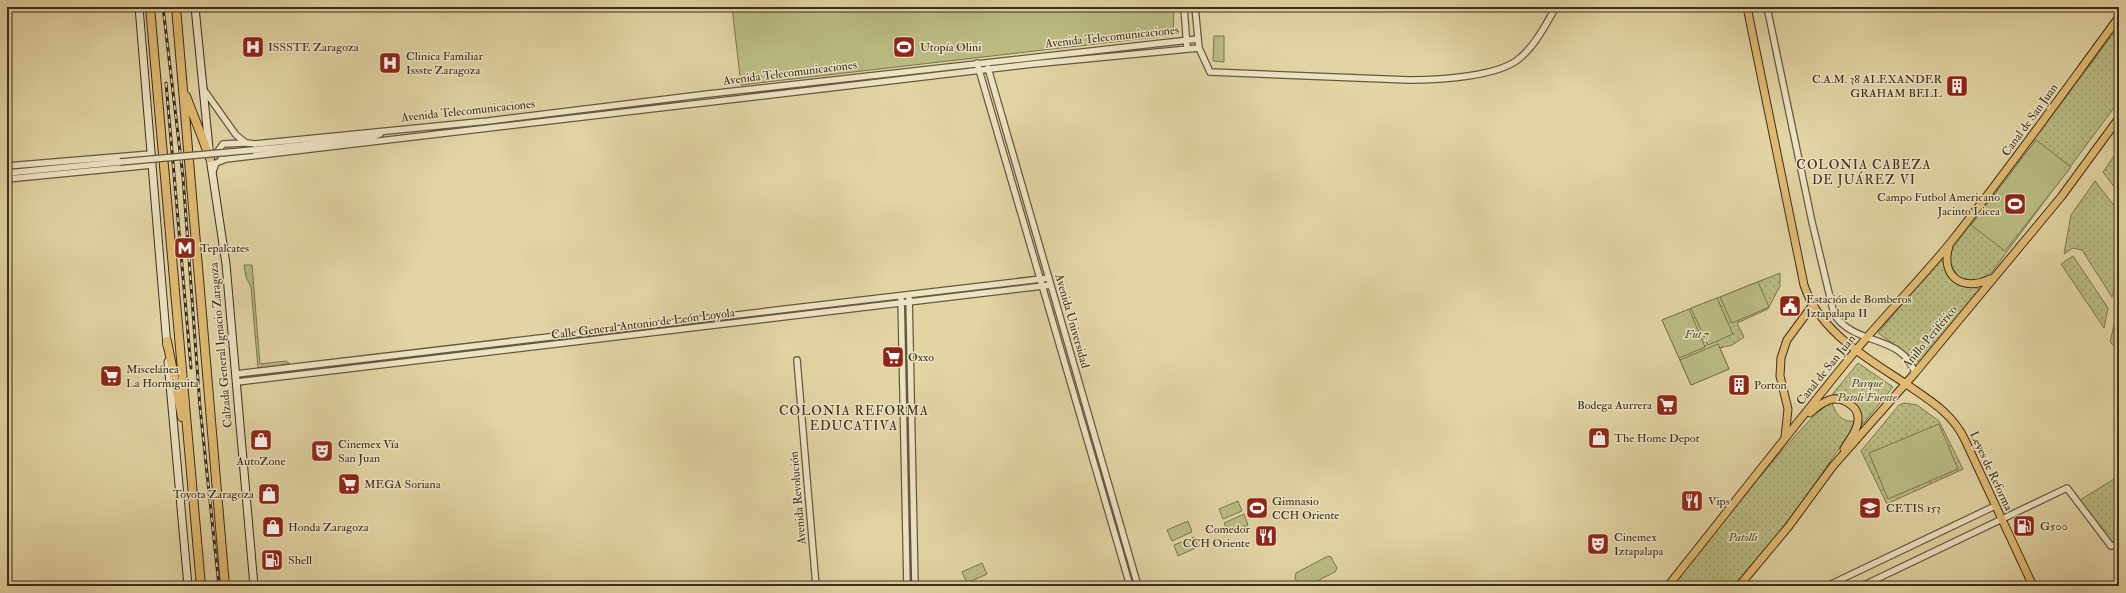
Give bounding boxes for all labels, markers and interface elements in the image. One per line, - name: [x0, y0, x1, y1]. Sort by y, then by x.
- street label: Avenida Telecomunicaciones: [1043, 23, 1180, 52]
- hospital icon: ISSSTE Zaragoza: [240, 34, 266, 60]
- sports icon: Utopía Olini: [891, 34, 917, 60]
- place label: ISSSTE Zaragoza: [268, 40, 360, 55]
- place label: Utopía Olini: [920, 40, 981, 55]
- place label: Clinica Familiar Issste Zaragoza: [406, 49, 484, 78]
- hospital icon: Clinica Familiar Issste Zaragoza: [377, 50, 403, 76]
- street label: Avenida Telecomunicaciones: [721, 57, 858, 89]
- place label: C.A.M. 38 ALEXANDER GRAHAM BELL: [1812, 72, 1942, 101]
- building icon: C.A.M. 38 ALEXANDER GRAHAM BELL: [1944, 73, 1970, 99]
- street label: Canal de San Juan: [1999, 81, 2061, 159]
- street label: Avenida Telecomunicaciones: [399, 97, 536, 126]
- district label: COLONIA CABEZA DE JUÁREZ VI: [1796, 157, 1932, 188]
- place label: Campo Futbol Americano Jacinto Licea: [1877, 190, 2001, 219]
- sports icon: Campo Futbol Americano Jacinto Licea: [2002, 191, 2028, 217]
- metro station icon: Tepalcates: [172, 235, 198, 261]
- place label: Tepalcates: [200, 241, 249, 256]
- street label: Calzada General Ignacio Zaragoza: [206, 261, 236, 428]
- street label: Avenida Universidad: [1051, 271, 1093, 370]
- place label: Estación de Bomberos Iztapalapa II: [1806, 292, 1912, 321]
- public building icon: Estación de Bomberos Iztapalapa II: [1777, 293, 1803, 319]
- street label: Anillo Periférico: [1899, 302, 1961, 372]
- street label: Calle General Antonio de León Loyola: [550, 305, 737, 343]
- park label: Fut 7: [1684, 327, 1710, 342]
- street label: Canal de San Juan: [1793, 332, 1859, 408]
- supermarket icon: Oxxo: [880, 344, 906, 370]
- place label: Oxxo: [908, 350, 934, 365]
- place label: Miscelánea La Hormiguita: [126, 362, 200, 391]
- supermarket icon: Miscelánea La Hormiguita: [98, 363, 124, 389]
- building icon: Porton: [1726, 372, 1752, 398]
- park label: Parque Patoli Fuente: [1836, 376, 1898, 405]
- place label: Porton: [1754, 378, 1787, 393]
- supermarket icon: Bodega Aurrera: [1654, 392, 1680, 418]
- place label: Bodega Aurrera: [1577, 398, 1653, 413]
- district label: COLONIA REFORMA EDUCATIVA: [779, 403, 929, 434]
- shop icon: The Home Depot: [1586, 425, 1612, 451]
- shop icon: AutoZone: [248, 427, 274, 453]
- street label: Leyes de Reforma: [1966, 429, 2016, 514]
- place label: The Home Depot: [1614, 431, 1700, 446]
- place label: Cinemex Vía San Juan: [338, 437, 400, 466]
- theatre icon: Cinemex Vía San Juan: [309, 438, 335, 464]
- street label: Avenida Revolución: [786, 451, 810, 546]
- place label: AutoZone: [235, 454, 286, 469]
- supermarket icon: MEGA Soriana: [336, 471, 362, 497]
- place label: MEGA Soriana: [364, 477, 442, 492]
- shop icon: Toyota Zaragoza: [256, 481, 282, 507]
- place label: Toyota Zaragoza: [173, 487, 255, 502]
- restaurant icon: Vips: [1679, 488, 1705, 514]
- place label: Gimnasio CCH Oriente: [1272, 494, 1339, 523]
- place label: Vips: [1708, 494, 1730, 509]
- sports icon: Gimnasio CCH Oriente: [1244, 495, 1270, 521]
- school or university icon: CETIS 153: [1857, 495, 1883, 521]
- place label: CETIS 153: [1886, 501, 1941, 516]
- fuel station icon: G500: [2011, 513, 2037, 539]
- shop icon: Honda Zaragoza: [260, 514, 286, 540]
- place label: G500: [2040, 519, 2068, 534]
- place label: Honda Zaragoza: [288, 520, 370, 535]
- place label: Comedor CCH Oriente: [1183, 522, 1251, 551]
- restaurant icon: Comedor CCH Oriente: [1253, 523, 1279, 549]
- place label: Cinemex Iztapalapa: [1614, 530, 1665, 559]
- park label: Patolli: [1727, 530, 1758, 545]
- theatre icon: Cinemex Iztapalapa: [1585, 531, 1611, 557]
- fuel station icon: Shell: [259, 547, 285, 573]
- place label: Shell: [288, 553, 312, 568]

